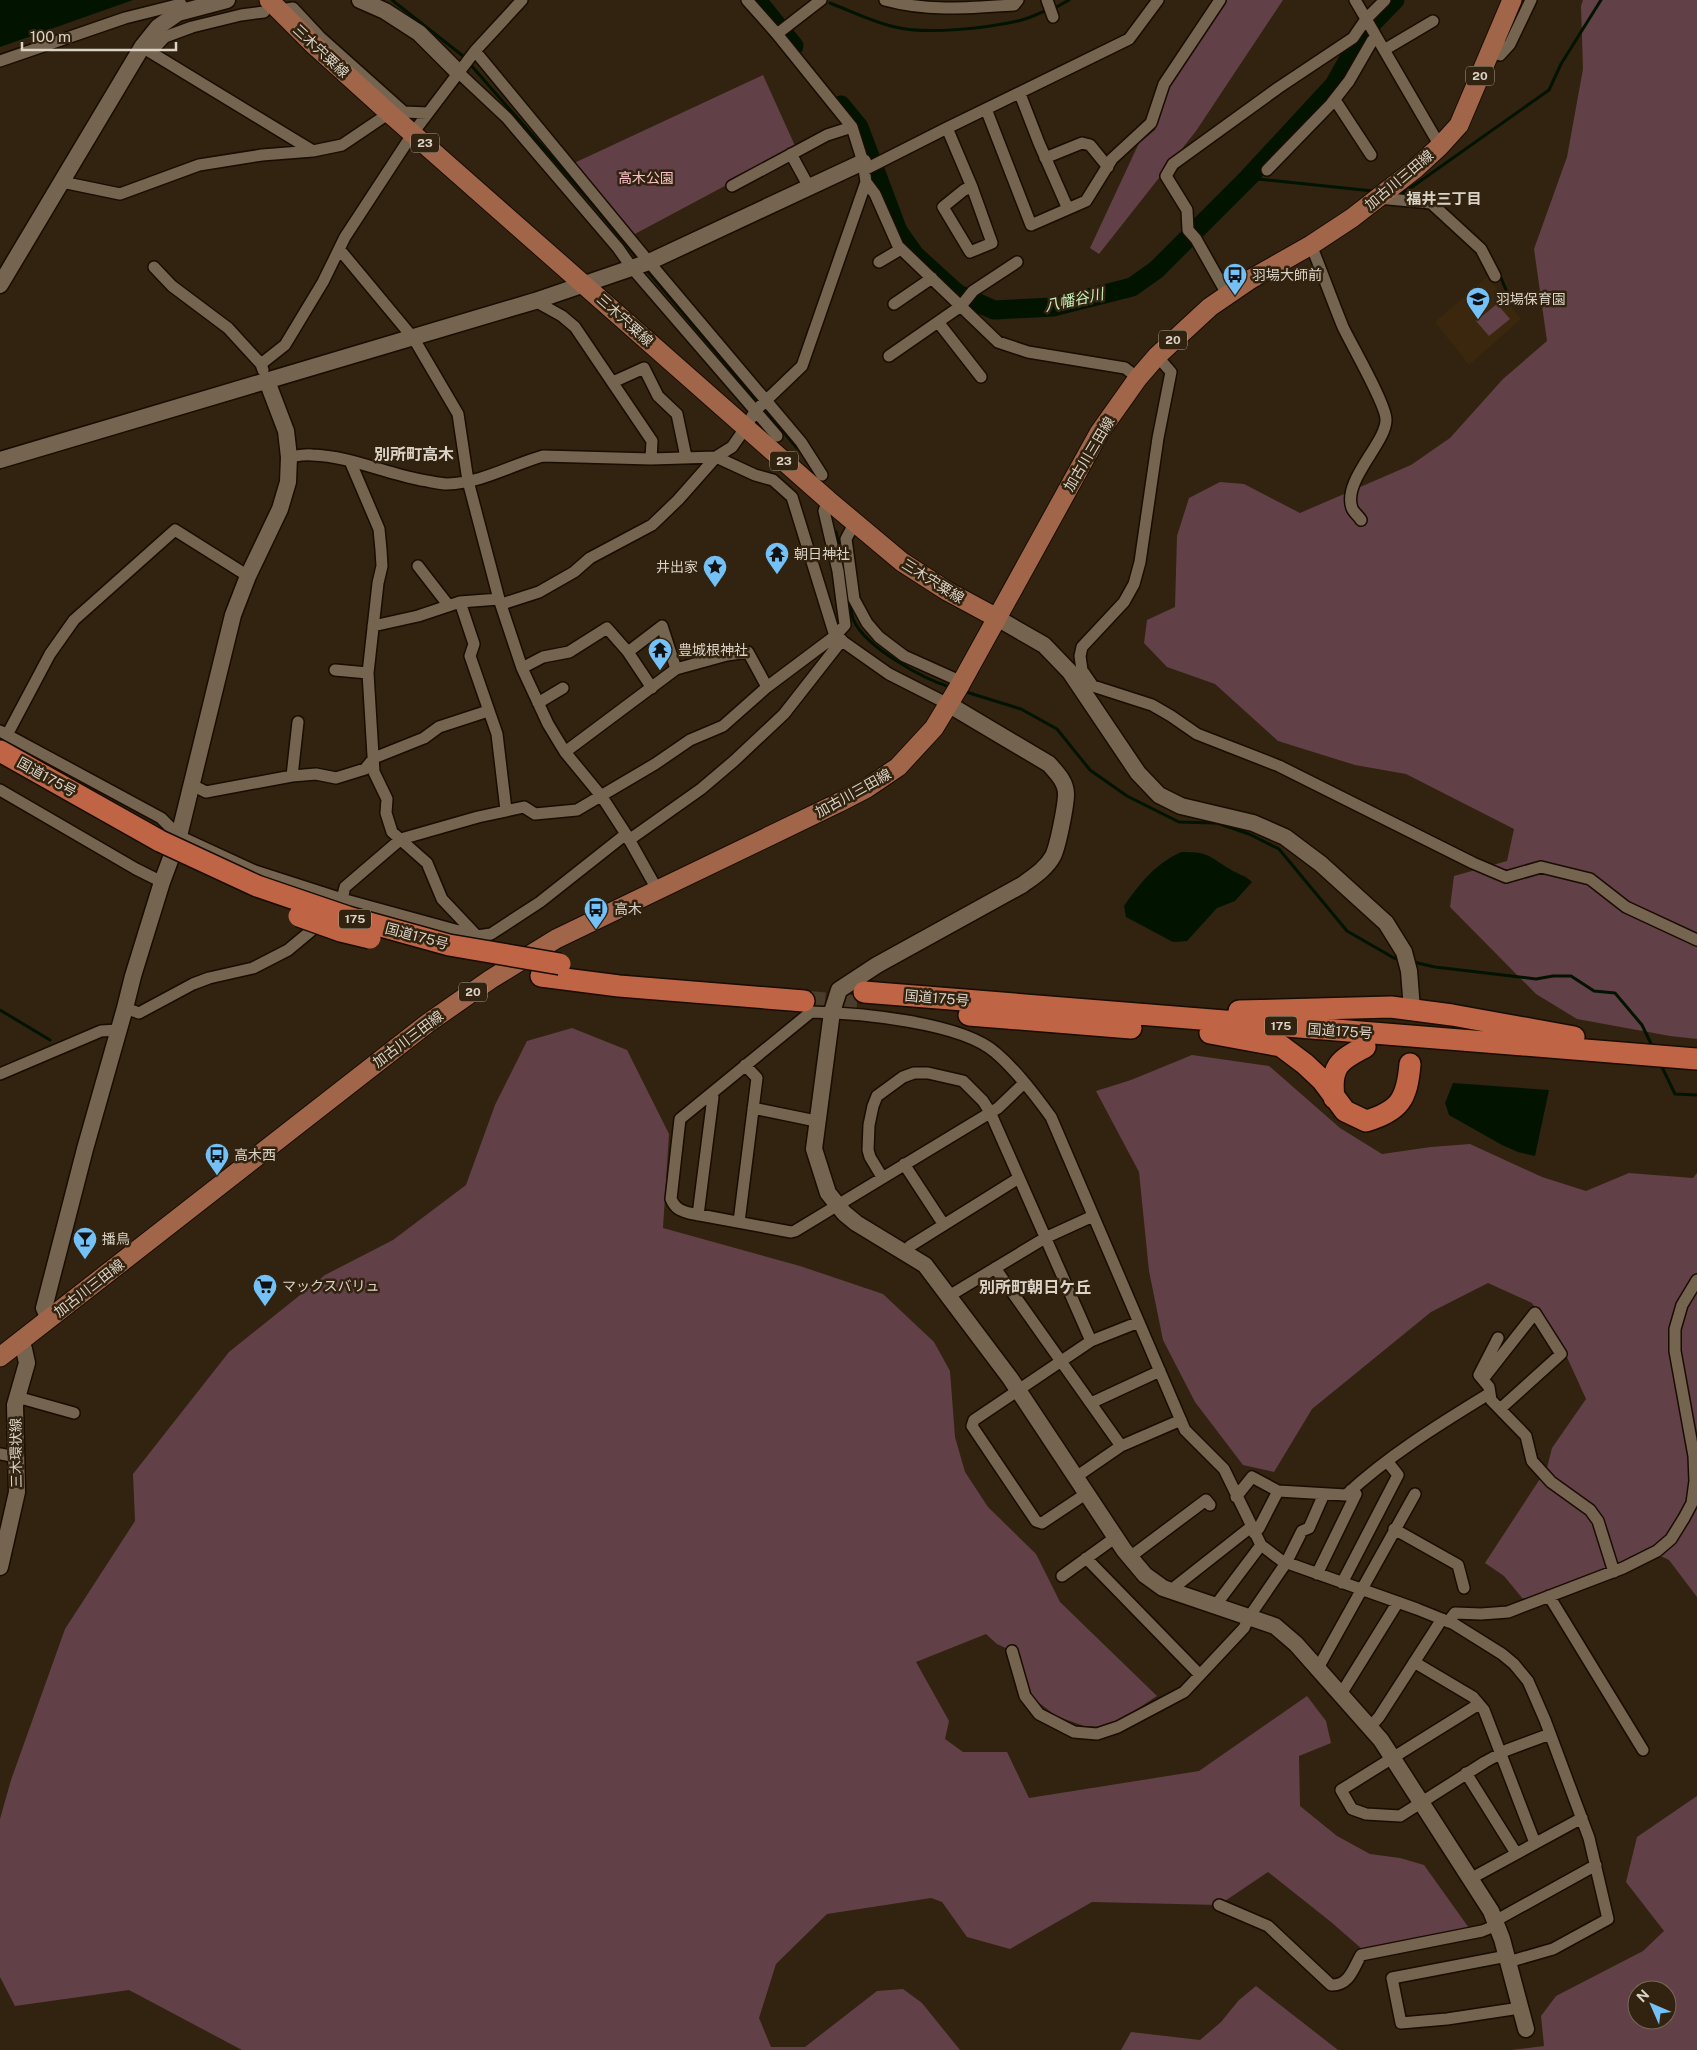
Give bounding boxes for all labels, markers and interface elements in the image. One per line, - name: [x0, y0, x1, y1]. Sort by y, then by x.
- scale bar: [22, 20, 176, 52]
- street label: 三木宍粟線: [290, 21, 352, 81]
- text: 100 m: [30, 28, 71, 45]
- road number: 20: [1466, 66, 1494, 85]
- road number: 23: [411, 134, 439, 152]
- street label: 加古川三田線: [1362, 147, 1436, 213]
- park label: 高木公園: [618, 170, 674, 186]
- district label: 福井三丁目: [1405, 190, 1482, 207]
- bus stop icon: 羽場大師前: [1222, 262, 1248, 296]
- place label: 羽場大師前: [1252, 267, 1322, 283]
- water label: 八幡谷川: [1043, 285, 1107, 314]
- school or university icon: 羽場保育園: [1465, 286, 1491, 320]
- street label: 三木宍粟線: [594, 291, 656, 349]
- place label: 羽場保育園: [1496, 291, 1566, 307]
- road number: 20: [1159, 330, 1187, 350]
- street label: 加古川三田線: [1061, 414, 1117, 494]
- district label: 別所町高木: [374, 445, 454, 464]
- road number: 23: [770, 452, 798, 471]
- temple icon: 朝日神社: [764, 541, 790, 575]
- place label: 朝日神社: [794, 546, 850, 562]
- place icon: 井出家: [702, 554, 728, 588]
- street label: 三木宍粟線: [899, 556, 967, 606]
- place label: 井出家: [656, 559, 698, 575]
- temple icon: 豊城根神社: [647, 637, 673, 671]
- place label: 豊城根神社: [678, 642, 748, 658]
- street label: 国道175号: [15, 754, 79, 800]
- street label: 加古川三田線: [812, 766, 894, 820]
- bus stop icon: 高木: [583, 896, 609, 930]
- place label: 高木: [614, 901, 642, 917]
- road number: 175: [339, 910, 371, 929]
- street label: 国道175号: [383, 920, 451, 952]
- road number: 20: [459, 982, 487, 1002]
- street label: 国道175号: [904, 987, 970, 1009]
- street label: 加古川三田線: [370, 1007, 446, 1071]
- road number: 175: [1265, 1016, 1297, 1036]
- street label: 国道175号: [1307, 1021, 1373, 1041]
- bus stop icon: 高木西: [204, 1142, 230, 1176]
- place label: 高木西: [234, 1147, 276, 1163]
- bar icon: 播鳥: [72, 1226, 98, 1260]
- place label: 播鳥: [102, 1231, 130, 1247]
- street label: 加古川三田線: [51, 1256, 127, 1320]
- supermarket icon: マックスバリュ: [252, 1273, 278, 1307]
- place label: マックスバリュ: [282, 1278, 380, 1294]
- district label: 別所町朝日ケ丘: [979, 1278, 1091, 1297]
- street label: 三木環状線: [7, 1418, 25, 1488]
- north arrow: [1627, 1980, 1677, 2030]
- text: N: [1633, 1986, 1652, 2005]

